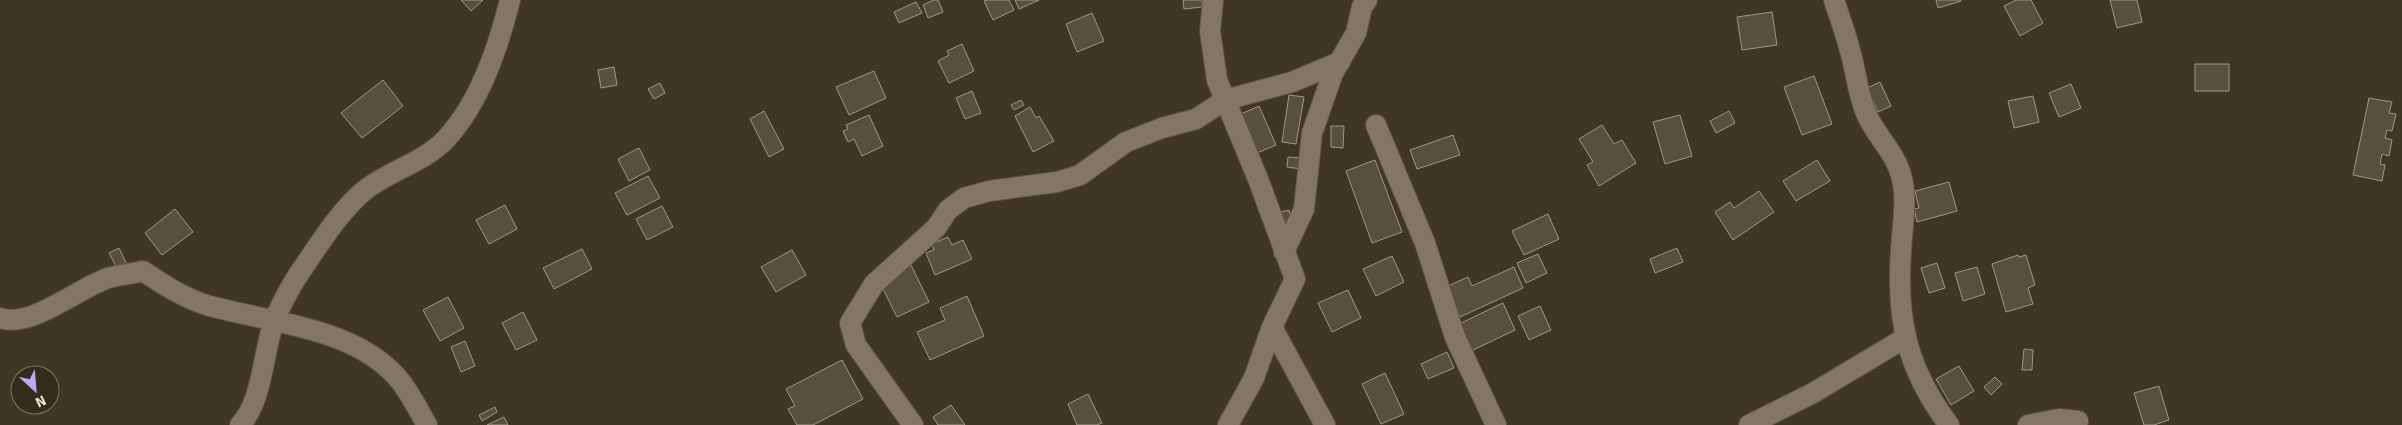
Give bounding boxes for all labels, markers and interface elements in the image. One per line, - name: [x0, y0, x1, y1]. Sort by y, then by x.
- north arrow: [10, 365, 60, 415]
- text: N: [32, 391, 49, 411]

